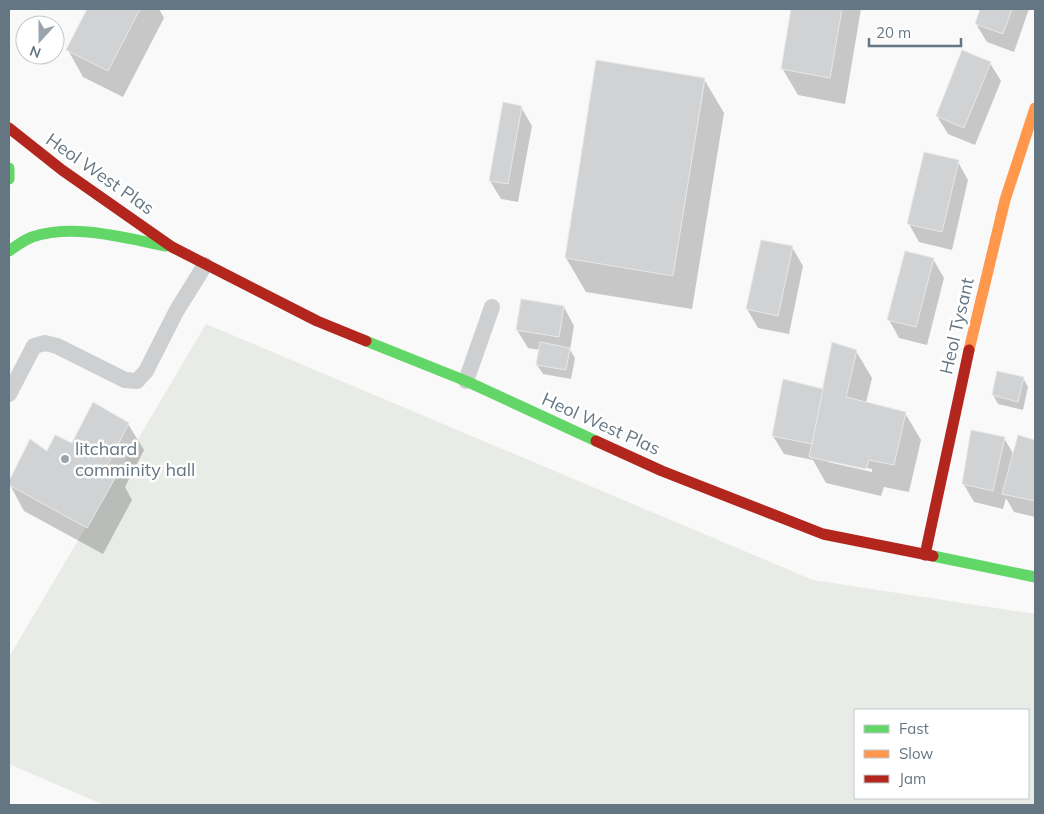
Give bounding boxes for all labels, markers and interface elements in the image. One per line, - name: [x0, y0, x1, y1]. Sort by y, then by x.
- north arrow: [15, 15, 65, 65]
- scale bar: [869, 15, 962, 47]
- text: 20 m: [876, 23, 911, 42]
- text: N: [27, 42, 44, 62]
- street label: Heol West Plas: [42, 128, 159, 220]
- street label: Heol Tysant: [934, 275, 979, 376]
- street label: Heol West Plas: [538, 387, 664, 460]
- place label: litchard comminity hall: [75, 437, 195, 481]
- marker: litchard comminity hall: [59, 453, 71, 465]
- legend: [854, 709, 1029, 799]
- text: Fast: [899, 719, 929, 738]
- text: Slow: [899, 744, 933, 763]
- text: Jam: [899, 769, 926, 788]

